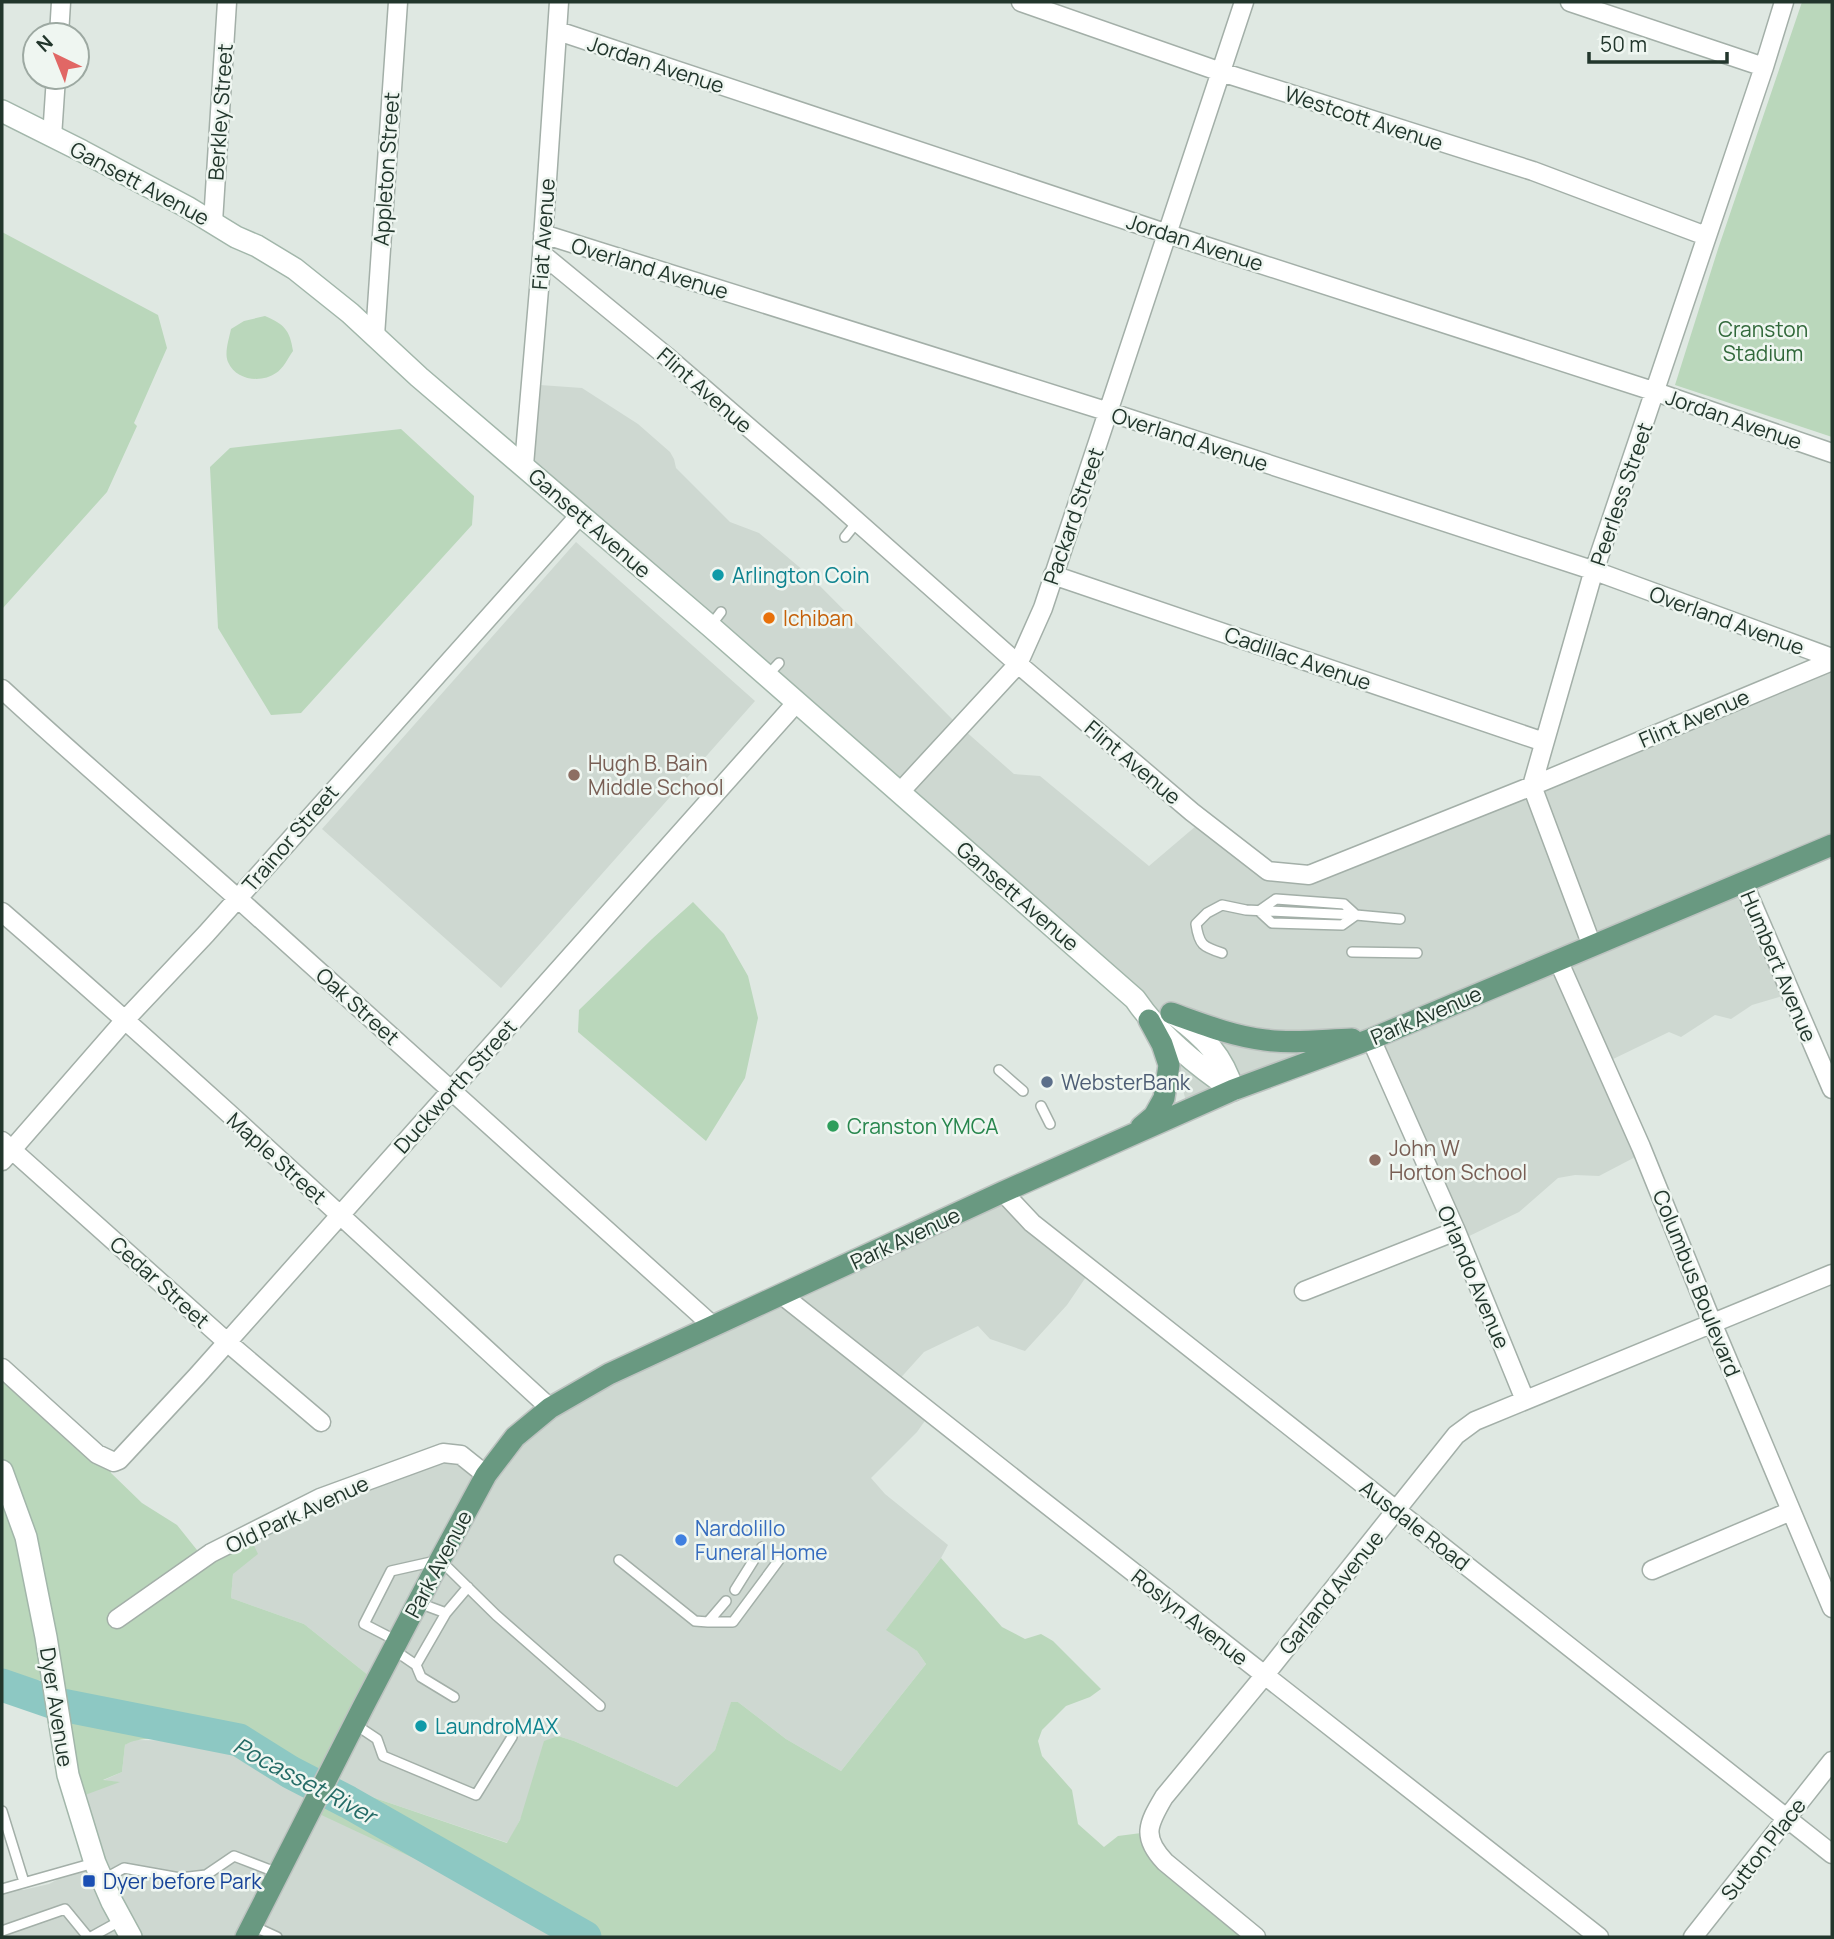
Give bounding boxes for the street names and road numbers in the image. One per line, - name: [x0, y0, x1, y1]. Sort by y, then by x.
- street label: Jordan Avenue: [584, 29, 728, 99]
- street label: Berkley Street: [201, 43, 239, 181]
- street label: Westcott Avenue: [1281, 79, 1447, 157]
- street label: Appleton Street: [367, 91, 405, 247]
- street label: Gansett Avenue: [65, 135, 215, 231]
- street label: Fiat Avenue: [525, 177, 561, 291]
- street label: Jordan Avenue: [1123, 207, 1267, 277]
- street label: Overland Avenue: [568, 231, 732, 305]
- street label: Flint Avenue: [652, 341, 758, 439]
- street label: Jordan Avenue: [1662, 383, 1806, 455]
- street label: Overland Avenue: [1108, 401, 1272, 477]
- street label: Peerless Street: [1583, 419, 1659, 569]
- street label: Packard Street: [1036, 444, 1110, 588]
- street label: Gansett Avenue: [523, 462, 657, 584]
- street label: Overland Avenue: [1646, 579, 1808, 661]
- street label: Cadillac Avenue: [1221, 620, 1375, 696]
- street label: Flint Avenue: [1635, 682, 1753, 754]
- street label: Flint Avenue: [1079, 714, 1187, 810]
- street label: Trainor Street: [236, 778, 344, 898]
- street label: Gansett Avenue: [951, 835, 1085, 957]
- street label: Humbert Avenue: [1735, 886, 1823, 1046]
- street label: Oak Street: [310, 961, 406, 1051]
- street label: Park Avenue: [1366, 979, 1486, 1051]
- street label: Duckworth Street: [387, 1013, 523, 1159]
- street label: Maple Street: [221, 1106, 333, 1210]
- street label: Columbus Boulevard: [1647, 1186, 1747, 1380]
- street label: Park Avenue: [846, 1200, 964, 1276]
- street label: Orlando Avenue: [1431, 1201, 1517, 1353]
- street label: Cedar Street: [104, 1230, 216, 1334]
- street label: Old Park Avenue: [221, 1469, 373, 1559]
- street label: Ausdale Road: [1354, 1473, 1476, 1577]
- street label: Park Avenue: [398, 1505, 478, 1623]
- street label: Garland Avenue: [1272, 1524, 1390, 1660]
- street label: Roslyn Avenue: [1126, 1563, 1254, 1671]
- street label: Dyer Avenue: [34, 1645, 80, 1769]
- street label: Sutton Place: [1714, 1792, 1812, 1906]

